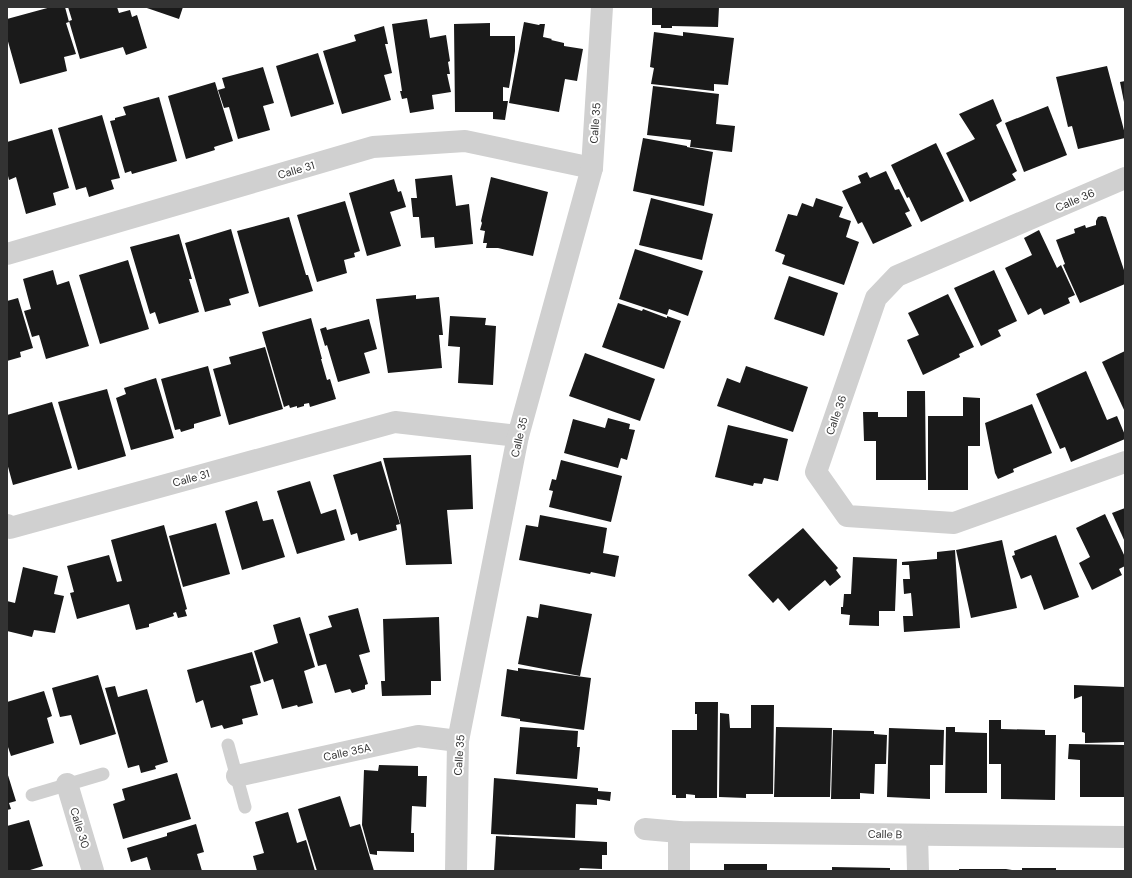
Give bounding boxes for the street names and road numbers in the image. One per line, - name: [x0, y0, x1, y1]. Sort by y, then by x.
- street label: Calle 35: [587, 102, 603, 144]
- street label: Calle 31: [276, 158, 316, 182]
- street label: Calle 36: [1053, 185, 1097, 215]
- street label: Calle 36: [823, 393, 849, 437]
- street label: Calle 35: [508, 415, 531, 459]
- street label: Calle 31: [171, 466, 211, 490]
- street label: Calle 35: [451, 734, 467, 776]
- street label: Calle 35A: [322, 740, 372, 764]
- street label: Calle 30: [67, 806, 93, 850]
- street label: Calle B: [868, 827, 903, 841]

